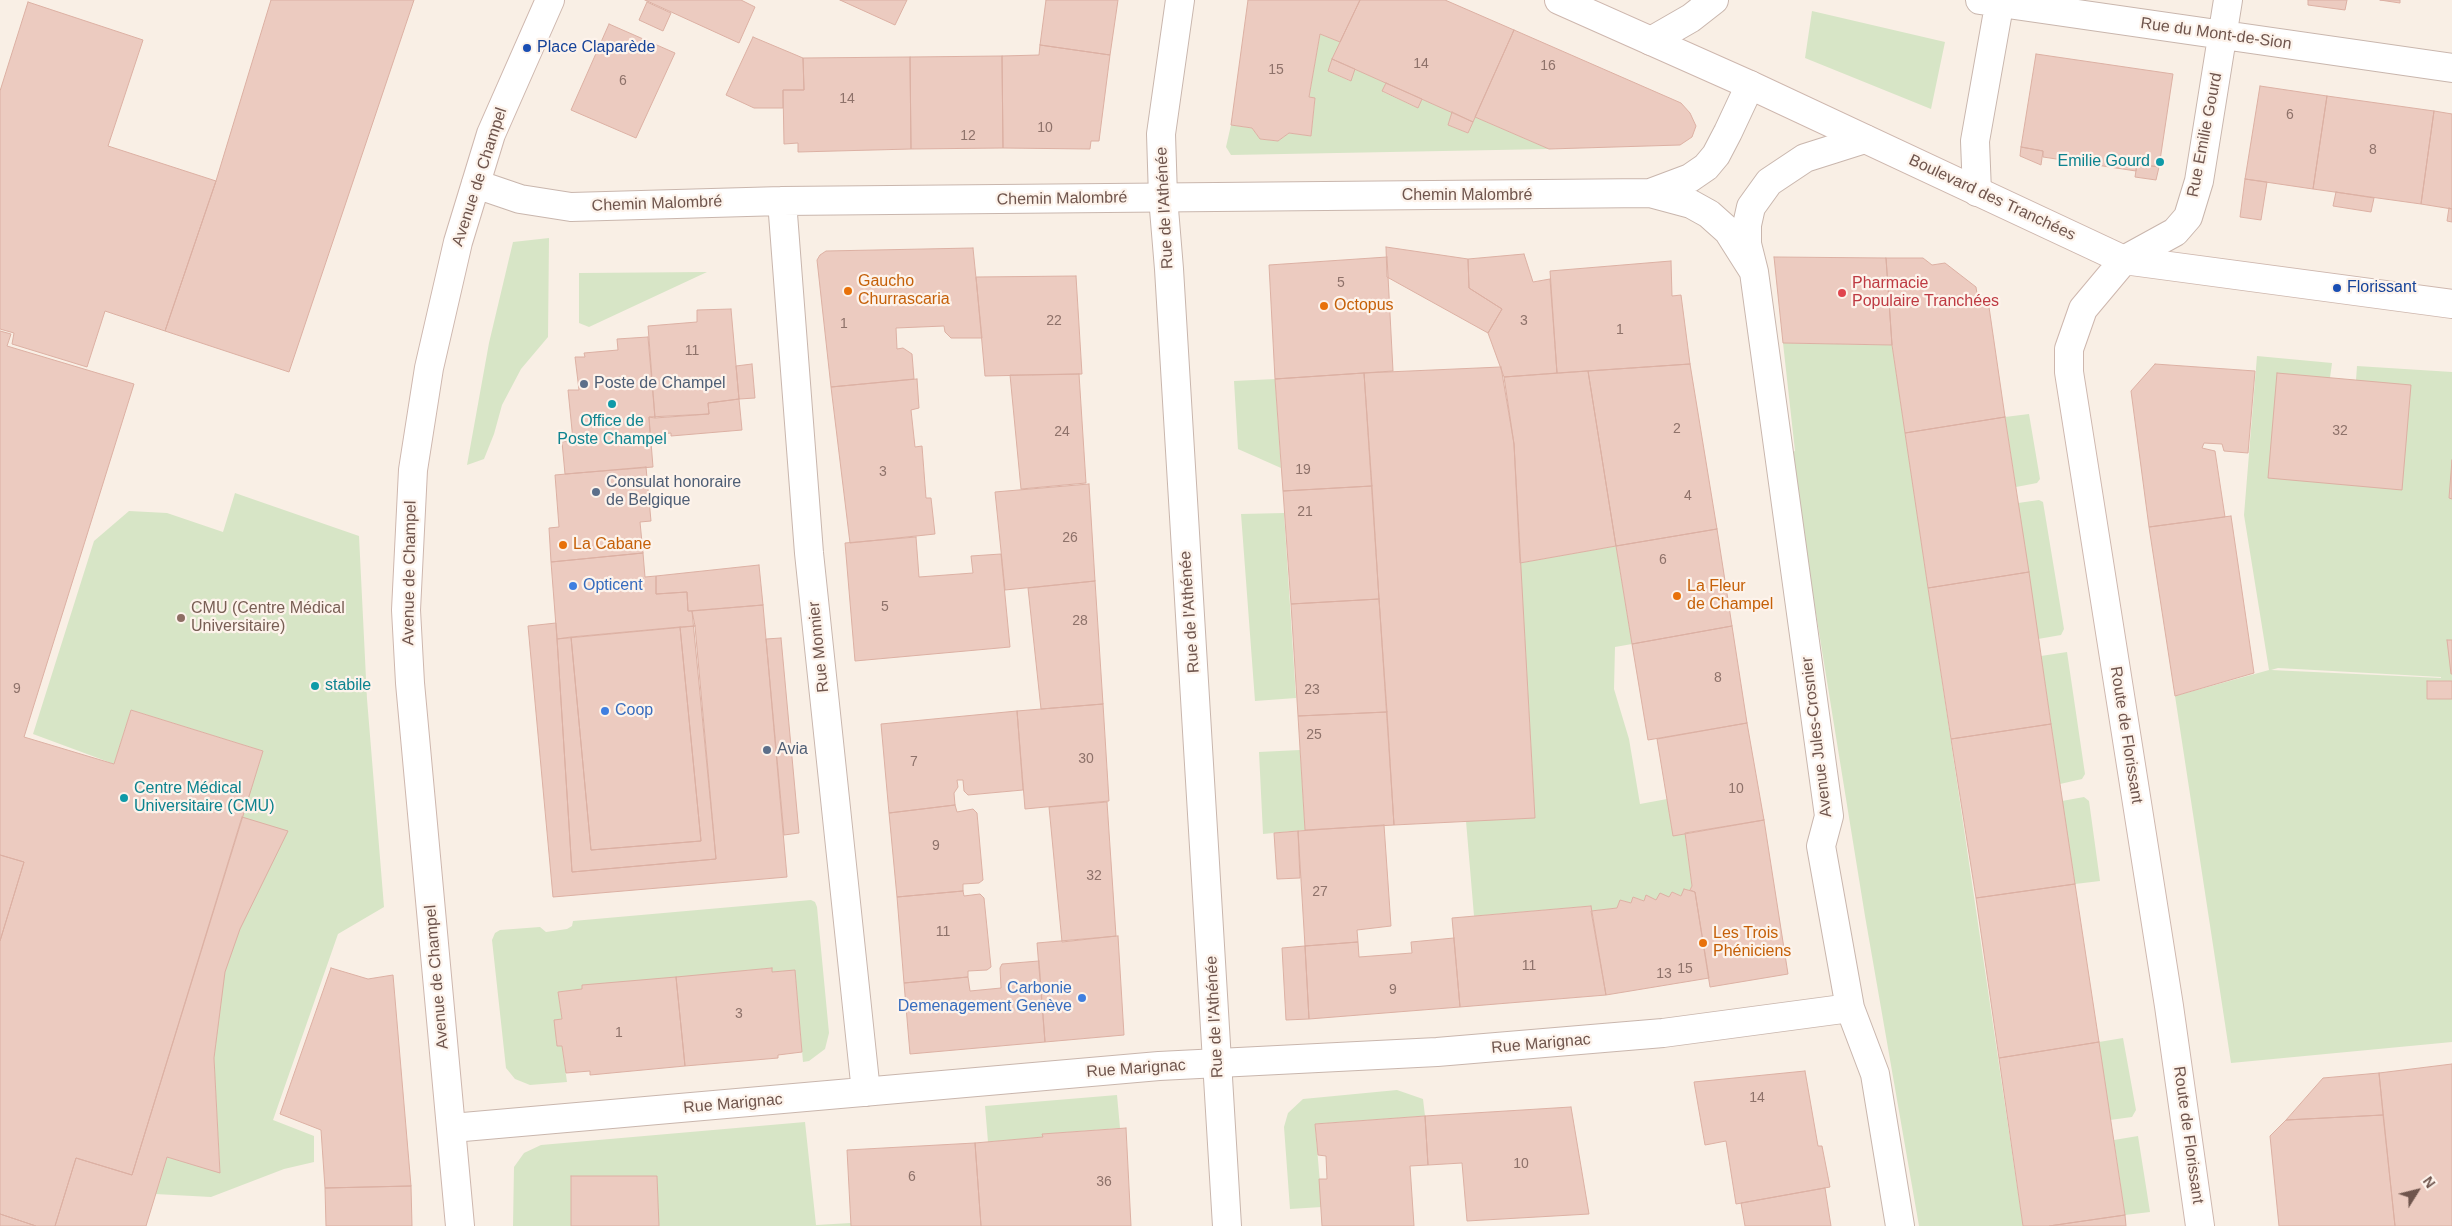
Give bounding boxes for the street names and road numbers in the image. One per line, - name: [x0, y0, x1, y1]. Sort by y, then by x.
- street label: Rue du Mont-de-Sion: [2139, 14, 2293, 54]
- street label: Rue Emilie Gourd: [2184, 71, 2226, 199]
- street label: Avenue de Champel: [449, 105, 511, 249]
- street label: Rue de l'Athénée: [1152, 146, 1178, 270]
- street label: Boulevard des Tranchées: [1906, 151, 2078, 245]
- street label: Chemin Malombré: [1402, 186, 1532, 206]
- street label: Chemin Malombré: [996, 188, 1128, 210]
- street label: Chemin Malombré: [591, 192, 723, 216]
- street label: Avenue de Champel: [399, 500, 421, 646]
- street label: Rue de l'Athénée: [1176, 550, 1204, 674]
- street label: Rue Monnier: [805, 600, 833, 694]
- street label: Avenue Jules-Crosnier: [1798, 656, 1836, 818]
- street label: Route de Florissant: [2106, 665, 2146, 805]
- street label: Avenue de Champel: [421, 904, 453, 1050]
- street label: Rue de l'Athénée: [1202, 955, 1228, 1079]
- street label: Rue Marignac: [1491, 1030, 1591, 1058]
- street label: Rue Marignac: [1086, 1056, 1186, 1082]
- street label: Route de Florissant: [2169, 1065, 2207, 1205]
- street label: Rue Marignac: [683, 1090, 783, 1118]

